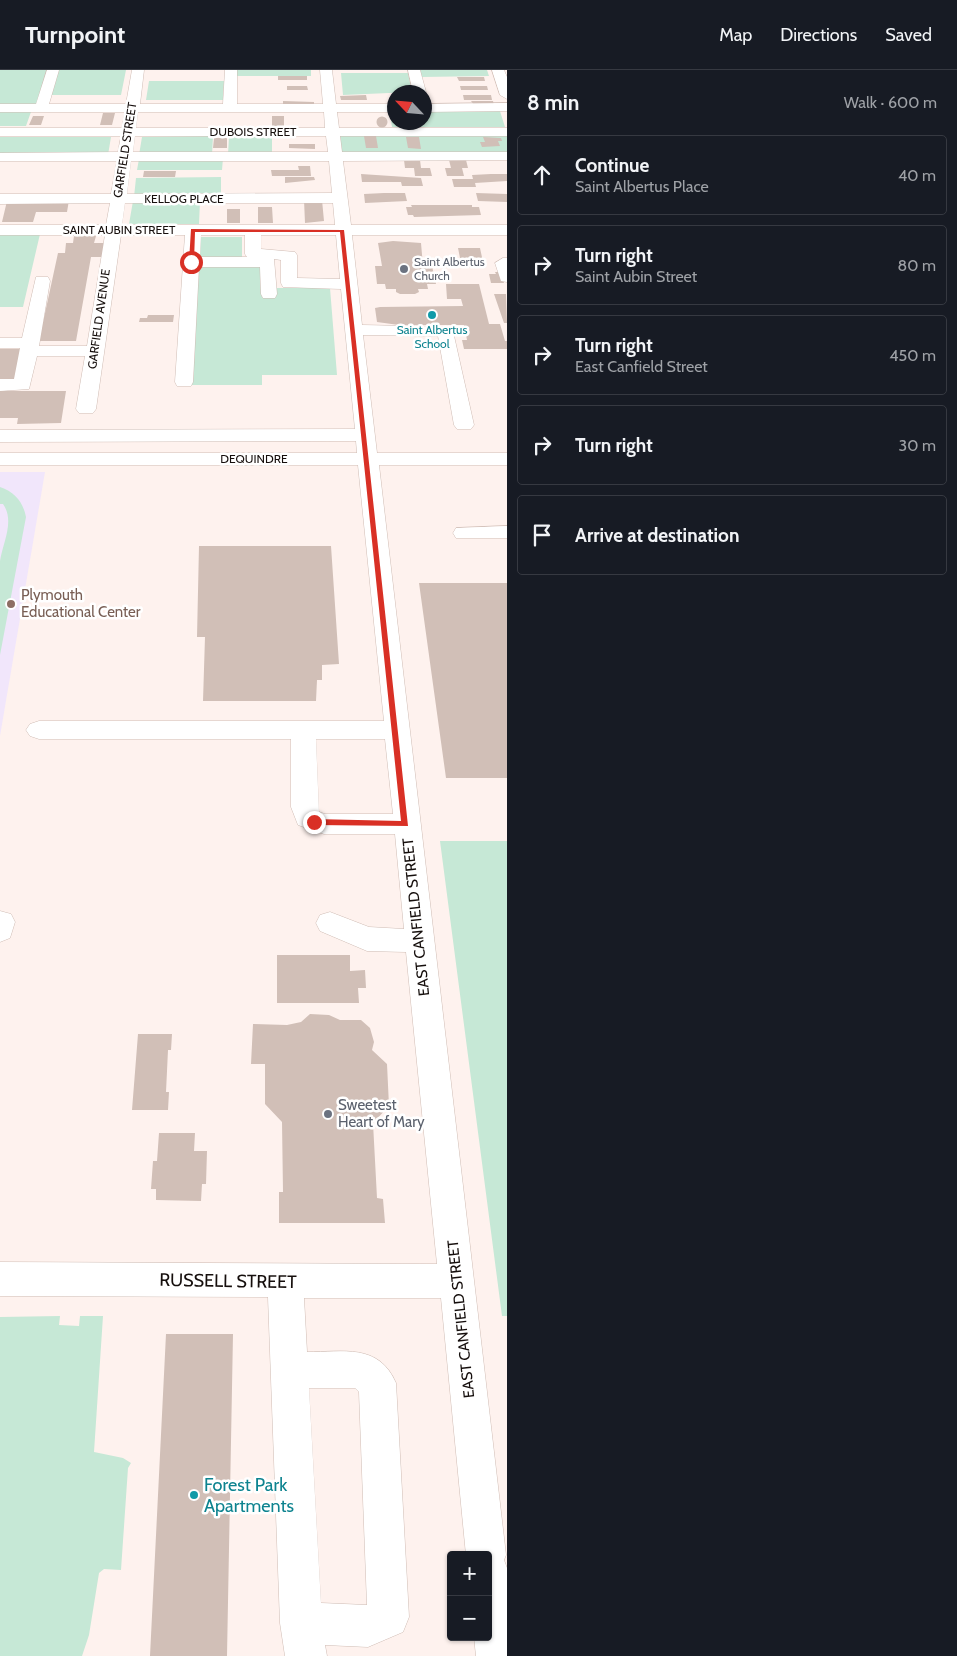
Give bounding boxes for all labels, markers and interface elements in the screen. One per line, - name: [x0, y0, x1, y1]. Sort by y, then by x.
- text: Turnpoint: [25, 20, 125, 49]
- text: Map: [719, 24, 752, 46]
- text: Directions: [780, 24, 857, 46]
- text: Saved: [885, 24, 932, 46]
- north arrow: [387, 85, 432, 130]
- text: 8 min: [527, 90, 579, 115]
- text: Walk · 600 m: [844, 93, 937, 112]
- street label: GARFIELD STREET: [110, 101, 140, 199]
- street label: DUBOIS STREET: [210, 124, 297, 139]
- text: Continue: [575, 154, 649, 177]
- icon: ahead: [528, 161, 556, 189]
- text: 40 m: [898, 166, 936, 185]
- text: Saint Albertus Place: [575, 177, 709, 196]
- street label: KELLOG PLACE: [144, 191, 224, 206]
- street label: SAINT AUBIN STREET: [63, 222, 176, 237]
- text: Turn right: [575, 244, 653, 267]
- route start: [180, 251, 203, 274]
- icon: right: [528, 251, 556, 279]
- place label: Saint Albertus Church: [414, 254, 485, 283]
- text: 80 m: [898, 256, 936, 275]
- marker: Saint Albertus Church: [398, 263, 410, 275]
- text: Saint Aubin Street: [575, 267, 697, 286]
- street label: GARFIELD AVENUE: [84, 268, 113, 370]
- marker: Saint Albertus School: [426, 309, 438, 321]
- place label: Saint Albertus School: [397, 322, 467, 351]
- text: Turn right: [575, 334, 653, 357]
- icon: right: [528, 341, 556, 369]
- text: 450 m: [889, 346, 936, 365]
- text: East Canfield Street: [575, 357, 708, 376]
- icon: right: [528, 431, 556, 459]
- text: Turn right: [575, 434, 653, 457]
- text: 30 m: [899, 436, 936, 455]
- street label: DEQUINDRE: [220, 451, 288, 466]
- icon: arrive: [528, 521, 556, 549]
- text: Arrive at destination: [575, 524, 739, 547]
- place label: Plymouth Educational Center: [21, 586, 141, 621]
- marker: Plymouth Educational Center: [5, 598, 17, 610]
- route end: [303, 811, 326, 834]
- street label: EAST CANFIELD STREET: [399, 837, 433, 997]
- place label: Sweetest Heart of Mary: [338, 1096, 425, 1131]
- marker: Sweetest Heart of Mary: [322, 1108, 334, 1120]
- street label: EAST CANFIELD STREET: [444, 1239, 478, 1399]
- street label: RUSSELL STREET: [159, 1269, 297, 1293]
- place label: Forest Park Apartments: [204, 1474, 294, 1517]
- marker: Forest Park Apartments: [188, 1489, 200, 1501]
- map controls: [447, 1551, 492, 1641]
- button: +: [447, 1551, 492, 1596]
- button: −: [447, 1596, 492, 1641]

